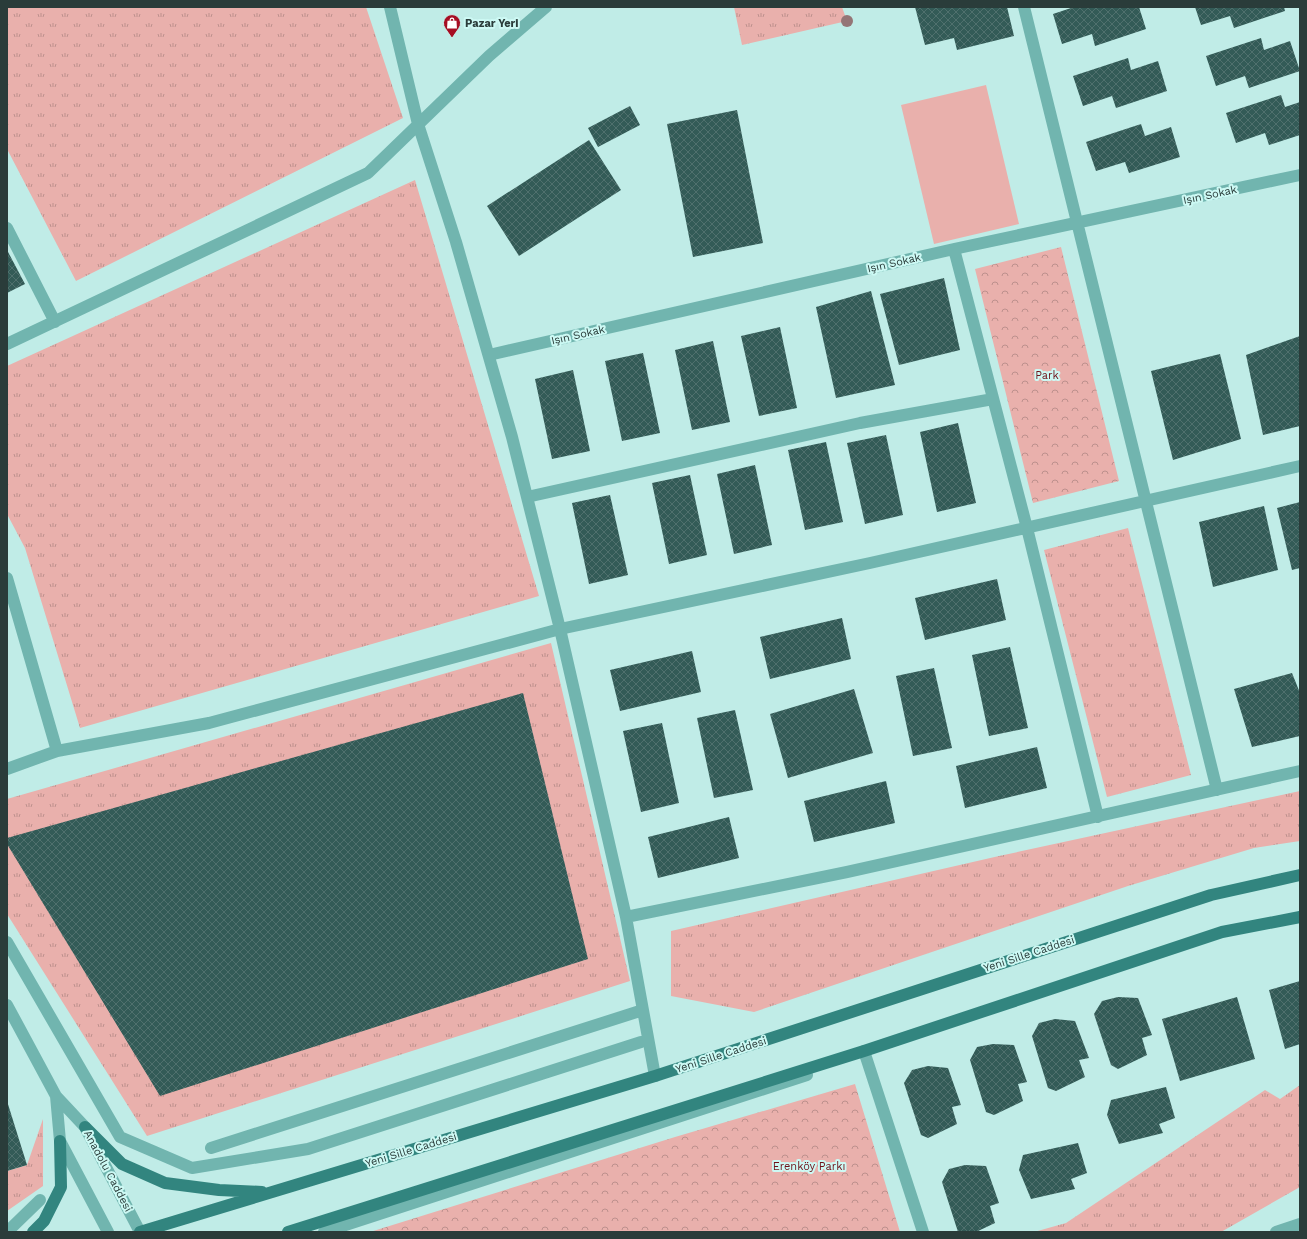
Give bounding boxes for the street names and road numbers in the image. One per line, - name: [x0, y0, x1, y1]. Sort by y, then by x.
- street label: Işın Sokak: [1182, 183, 1238, 207]
- street label: Işın Sokak: [866, 251, 922, 275]
- street label: Işın Sokak: [550, 323, 606, 347]
- street label: Yeni Sille Caddesi: [982, 933, 1076, 975]
- street label: Yeni Sille Caddesi: [674, 1034, 768, 1076]
- street label: Anadolu Caddesi: [81, 1128, 135, 1214]
- street label: Yeni Sille Caddesi: [364, 1130, 458, 1170]

